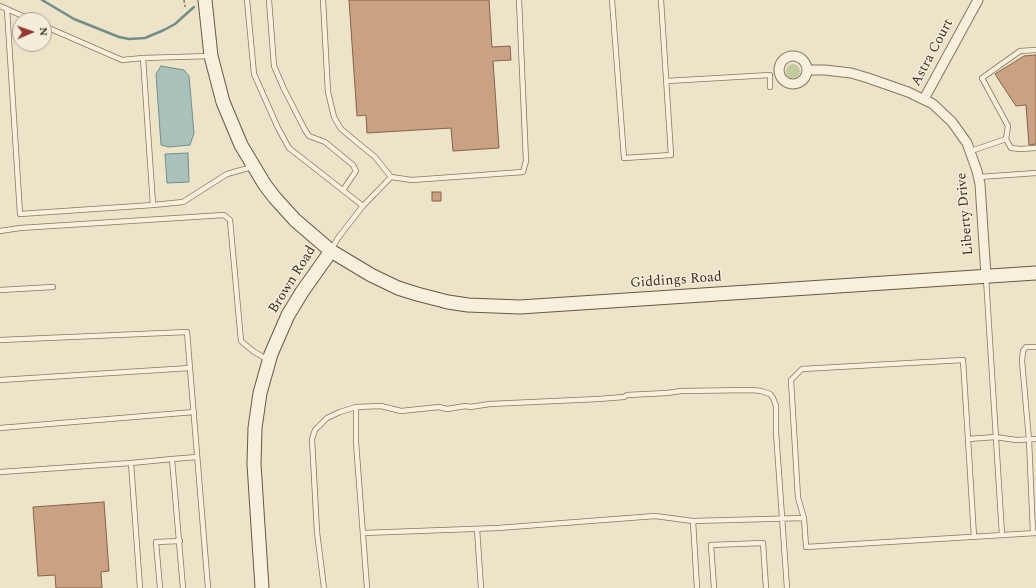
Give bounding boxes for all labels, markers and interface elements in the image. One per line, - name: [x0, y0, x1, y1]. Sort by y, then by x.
- north arrow: [12, 12, 52, 52]
- street label: Astra Court: [908, 17, 958, 89]
- text: N: [35, 27, 52, 36]
- street label: Liberty Drive: [954, 172, 978, 256]
- street label: Brown Road: [266, 243, 320, 317]
- street label: Giddings Road: [630, 269, 722, 293]

